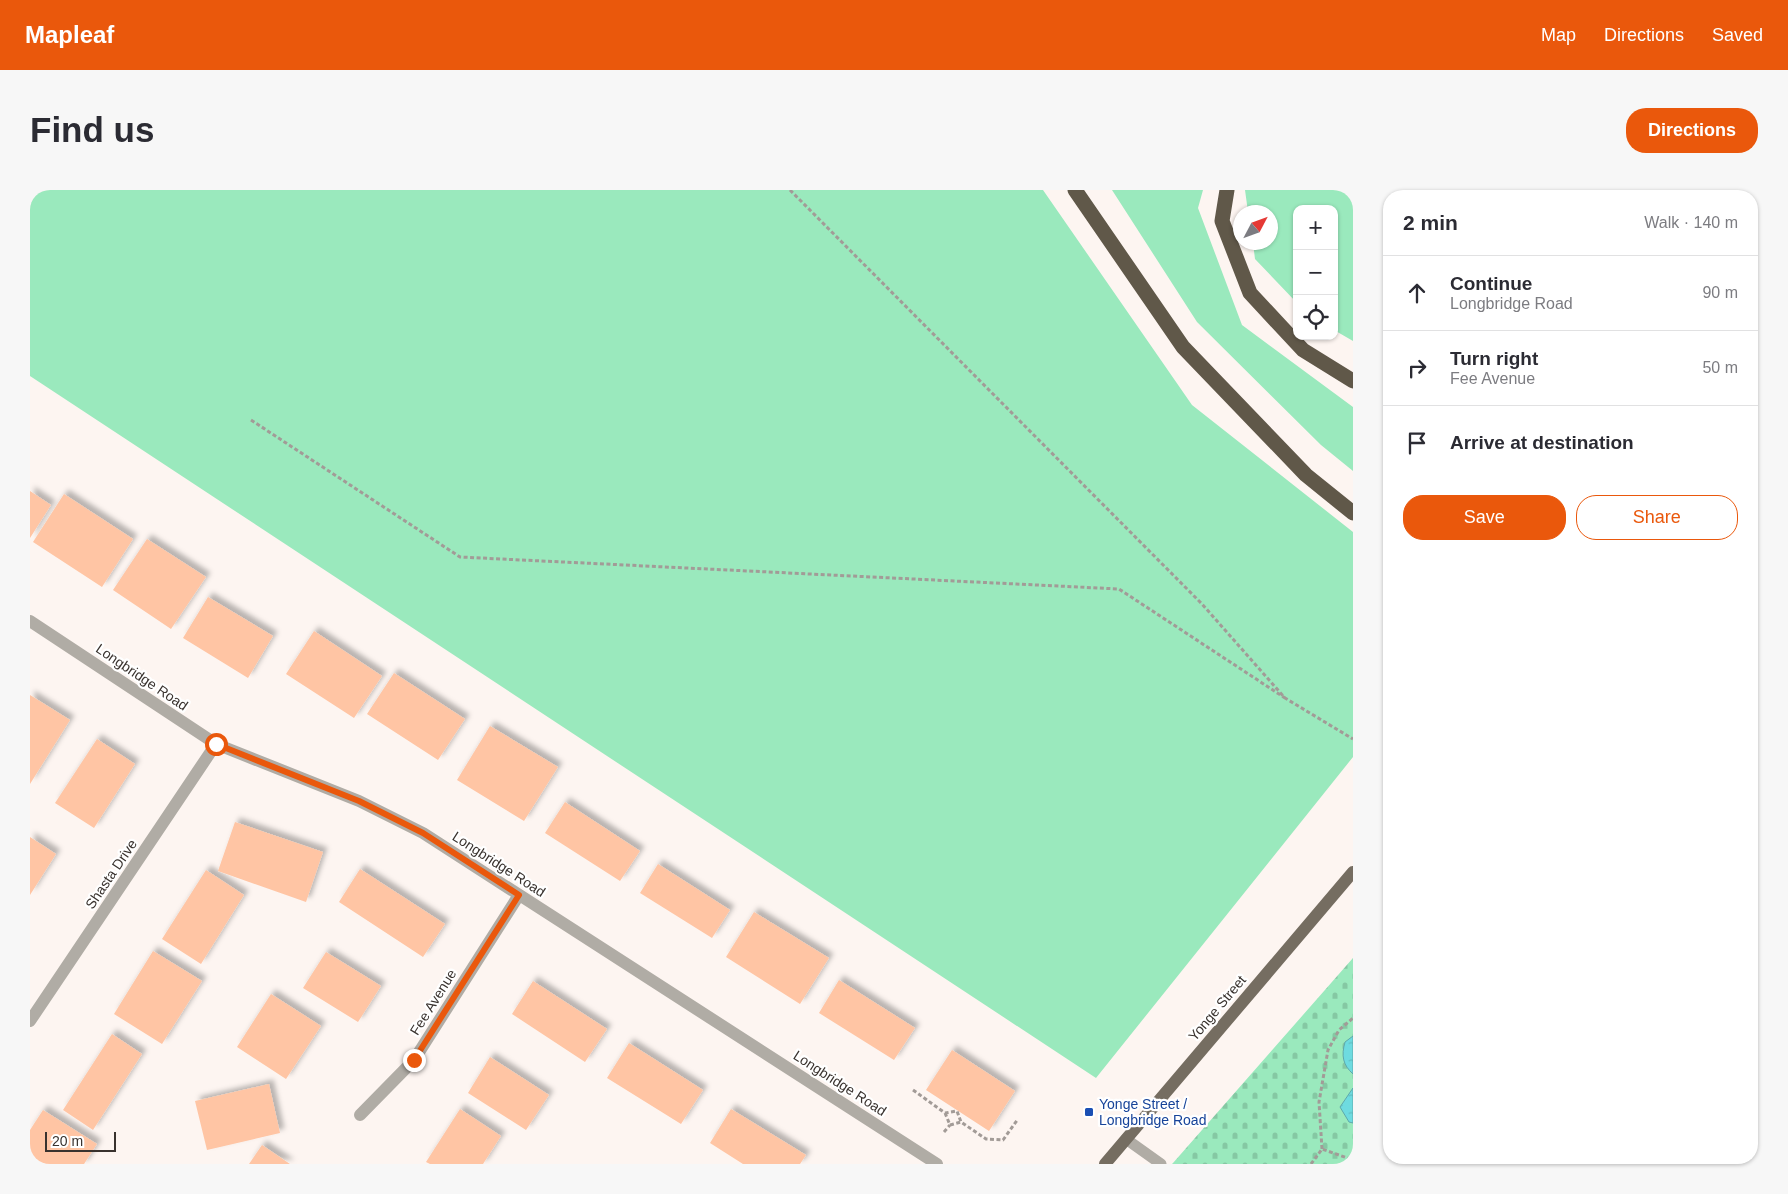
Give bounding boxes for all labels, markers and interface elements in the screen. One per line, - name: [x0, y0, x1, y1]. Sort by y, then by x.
- text: Mapleaf: [25, 21, 114, 48]
- text: Map: [1541, 25, 1576, 45]
- text: Directions: [1604, 25, 1684, 45]
- text: Saved: [1712, 25, 1763, 45]
- button: Directions: [1626, 108, 1758, 153]
- text: Find us: [30, 110, 154, 149]
- north arrow: [1233, 205, 1278, 250]
- map controls: [1293, 205, 1338, 340]
- button: +: [1293, 205, 1338, 250]
- text: 2 min: [1403, 211, 1458, 234]
- text: Walk · 140 m: [1644, 214, 1738, 231]
- button: −: [1293, 250, 1338, 295]
- text: Continue: [1450, 273, 1532, 294]
- icon: ahead: [1403, 279, 1431, 307]
- text: 90 m: [1702, 284, 1738, 301]
- button: locate: [1293, 295, 1338, 340]
- text: Longbridge Road: [1450, 295, 1573, 312]
- text: Turn right: [1450, 348, 1538, 369]
- icon: right: [1403, 354, 1431, 382]
- text: 50 m: [1702, 359, 1738, 376]
- text: Fee Avenue: [1450, 370, 1535, 387]
- icon: arrive: [1403, 429, 1431, 457]
- text: Arrive at destination: [1450, 432, 1634, 453]
- button: Save: [1403, 495, 1566, 540]
- button: Share: [1576, 495, 1738, 540]
- street label: Longbridge Road: [93, 640, 191, 714]
- route start: [205, 733, 228, 756]
- street label: Longbridge Road: [450, 828, 548, 900]
- street label: Shasta Drive: [82, 836, 140, 912]
- street label: Fee Avenue: [406, 966, 460, 1038]
- street label: Yonge Street: [1185, 972, 1249, 1044]
- street label: Longbridge Road: [791, 1047, 889, 1119]
- route end: [403, 1049, 426, 1072]
- place label: Yonge Street / Longbridge Road: [1099, 1096, 1206, 1128]
- marker: Yonge Street / Longbridge Road: [1083, 1106, 1095, 1118]
- scale bar: [45, 1129, 116, 1152]
- text: 20 m: [52, 1133, 83, 1149]

